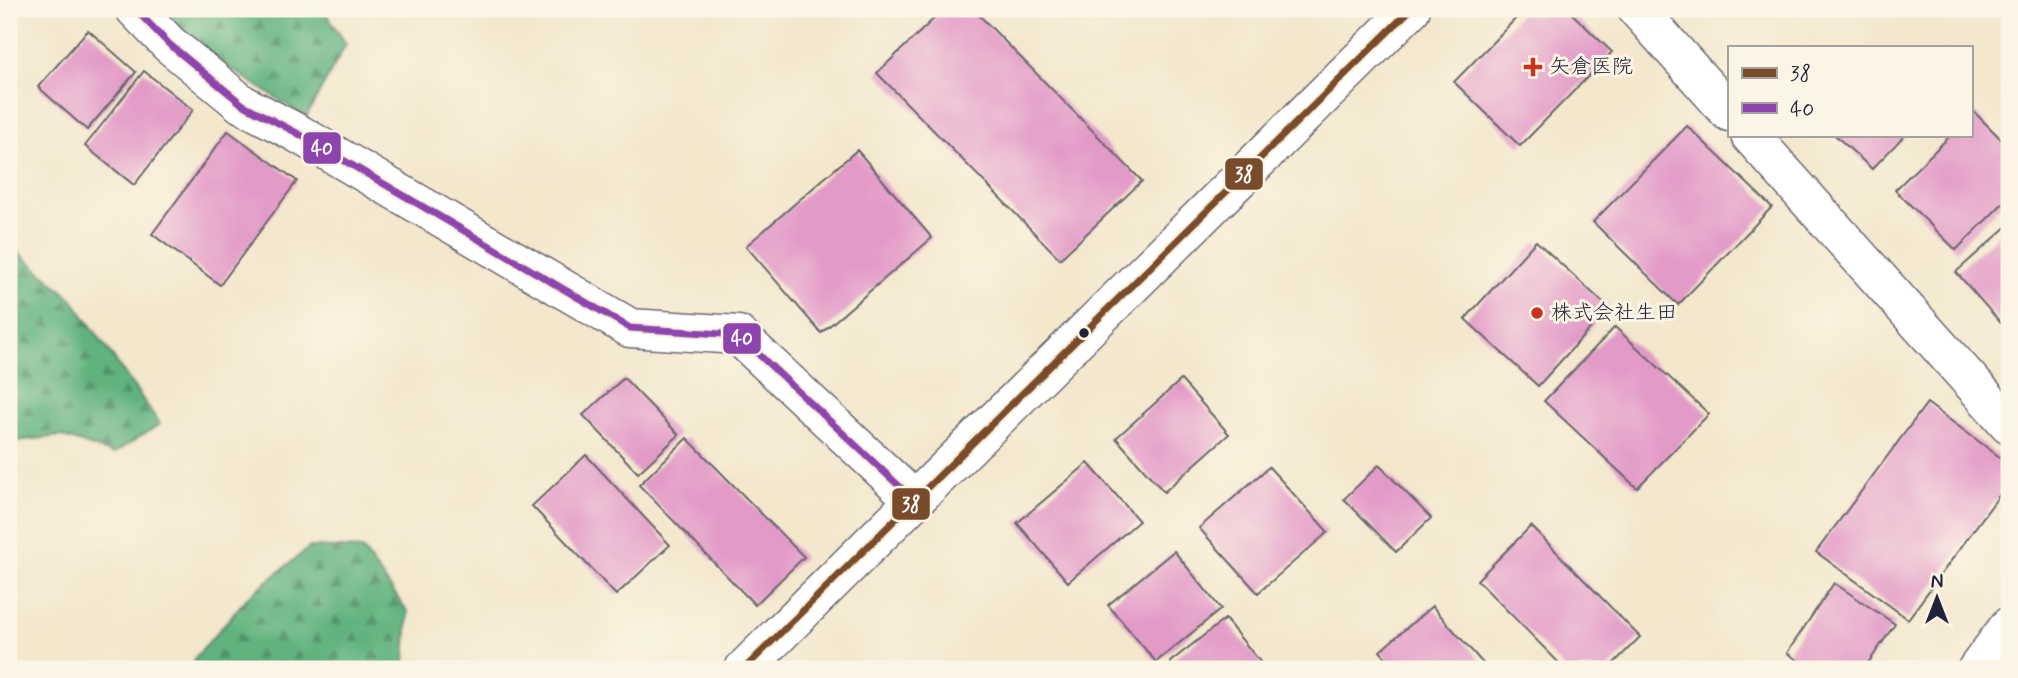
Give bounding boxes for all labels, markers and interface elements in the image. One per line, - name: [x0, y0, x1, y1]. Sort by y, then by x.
- legend: [1728, 46, 1972, 136]
- place label: 矢倉医院: [1549, 53, 1633, 81]
- marker: 矢倉医院: [1523, 57, 1543, 77]
- text: 38: [1790, 60, 1811, 88]
- text: 40: [1790, 96, 1814, 124]
- line badge: 40: [302, 131, 342, 165]
- text: 40: [311, 137, 333, 162]
- line badge: 38: [1224, 157, 1264, 191]
- text: 38: [1234, 163, 1254, 188]
- place label: 株式会社生田: [1551, 299, 1677, 327]
- marker: 株式会社生田: [1529, 305, 1545, 321]
- line badge: 40: [722, 322, 762, 355]
- unlabelled marker: [1077, 326, 1091, 340]
- text: 40: [731, 327, 753, 352]
- line badge: 38: [891, 487, 931, 521]
- text: 38: [901, 493, 921, 518]
- north arrow: [1902, 562, 1972, 632]
- text: N: [1931, 570, 1943, 595]

